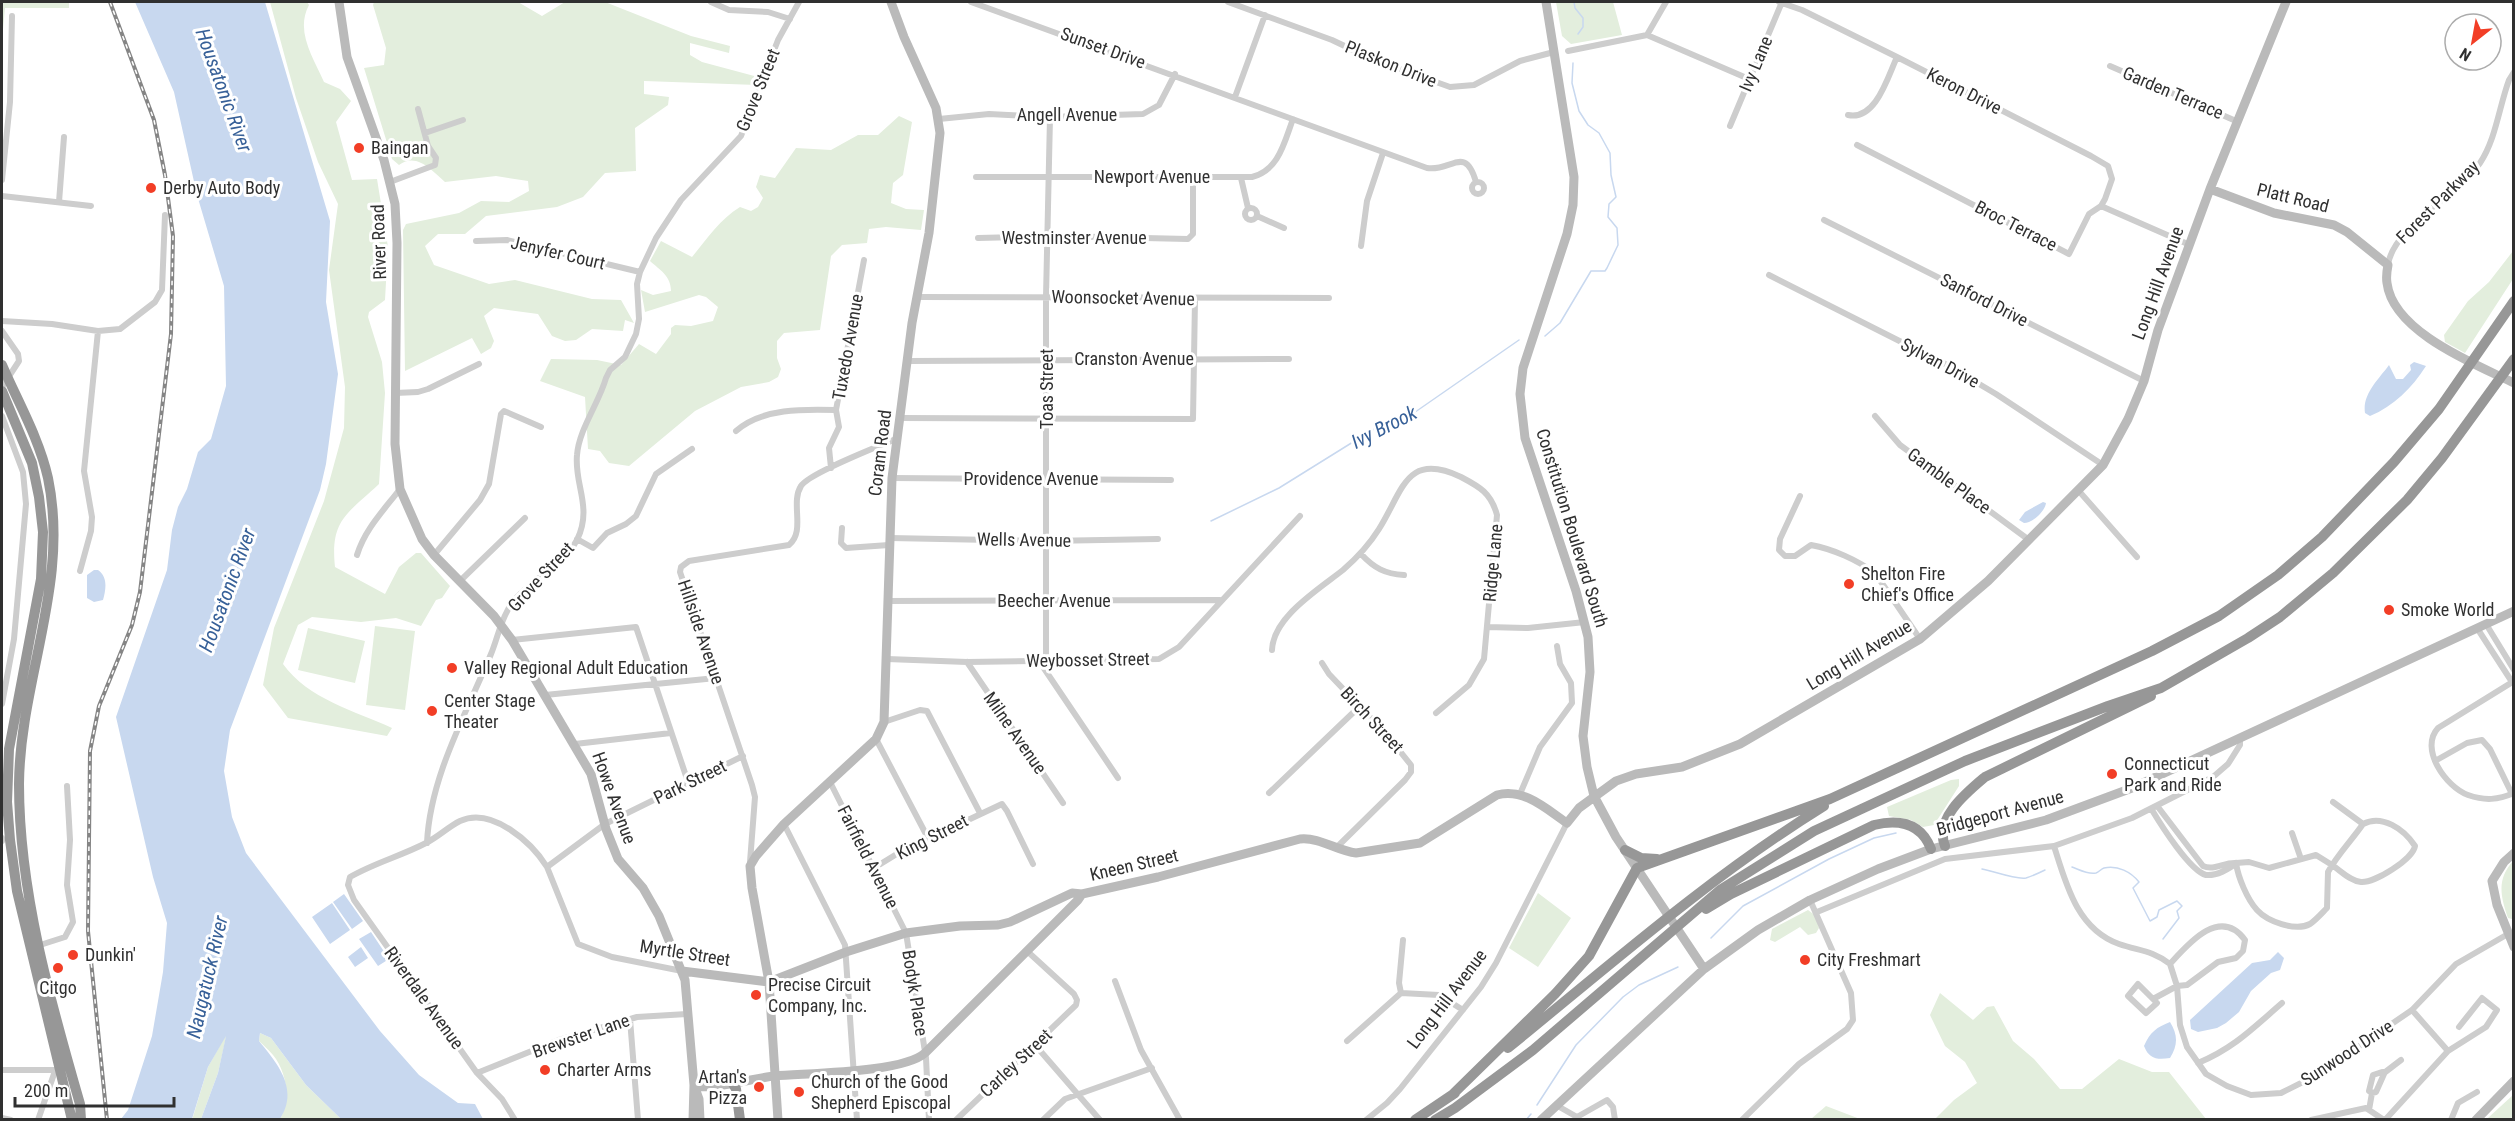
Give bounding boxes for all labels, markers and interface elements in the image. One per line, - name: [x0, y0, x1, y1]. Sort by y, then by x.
- north arrow: [2443, 12, 2503, 72]
- street label: Sunset Drive: [1058, 22, 1148, 73]
- water label: Housatonic River: [191, 25, 258, 156]
- street label: Ivy Lane: [1735, 33, 1777, 95]
- street label: Plaskon Drive: [1342, 36, 1440, 91]
- text: N: [2456, 44, 2475, 65]
- street label: Grove Street: [731, 45, 784, 134]
- street label: Garden Terrace: [2120, 62, 2227, 123]
- street label: Keron Drive: [1923, 63, 2005, 118]
- street label: Angell Avenue: [1017, 104, 1117, 125]
- place label: Baingan: [371, 137, 429, 158]
- marker: Baingan: [352, 141, 366, 155]
- street label: Forest Parkway: [2392, 155, 2484, 248]
- street label: Newport Avenue: [1094, 166, 1210, 187]
- place label: Derby Auto Body: [163, 177, 281, 198]
- street label: Platt Road: [2255, 178, 2331, 217]
- marker: Derby Auto Body: [144, 181, 158, 195]
- street label: Broc Terrace: [1972, 196, 2061, 255]
- street label: River Road: [367, 204, 390, 280]
- street label: Long Hill Avenue: [2127, 223, 2188, 342]
- street label: Westminster Avenue: [1001, 227, 1147, 248]
- street label: Jenyfer Court: [509, 231, 607, 274]
- street label: Sanford Drive: [1937, 268, 2032, 331]
- street label: Woonsocket Avenue: [1051, 286, 1195, 309]
- street label: Tuxedo Avenue: [828, 292, 867, 402]
- street label: Sylvan Drive: [1897, 333, 1983, 392]
- street label: Cranston Avenue: [1074, 348, 1194, 369]
- street label: Toas Street: [1036, 349, 1057, 429]
- water label: Ivy Brook: [1347, 400, 1422, 454]
- street label: Coram Road: [864, 409, 895, 497]
- street label: Constitution Boulevard South: [1532, 426, 1613, 630]
- street label: Gamble Place: [1904, 443, 1995, 518]
- street label: Providence Avenue: [964, 468, 1098, 489]
- street label: Ridge Lane: [1479, 523, 1506, 603]
- water label: Housatonic River: [194, 524, 261, 655]
- street label: Wells Avenue: [977, 528, 1071, 551]
- street label: Grove Street: [503, 538, 578, 616]
- place label: Shelton Fire Chief's Office: [1861, 563, 1954, 605]
- street label: Hillside Avenue: [674, 577, 729, 687]
- marker: Shelton Fire Chief's Office: [1842, 577, 1856, 591]
- street label: Beecher Avenue: [997, 590, 1111, 611]
- place label: Smoke World: [2401, 599, 2494, 620]
- marker: Smoke World: [2382, 603, 2396, 617]
- street label: Long Hill Avenue: [1802, 615, 1915, 694]
- street label: Weybosset Street: [1026, 648, 1150, 671]
- place label: Valley Regional Adult Education: [464, 657, 688, 678]
- marker: Valley Regional Adult Education: [445, 661, 459, 675]
- street label: Birch Street: [1337, 682, 1408, 757]
- street label: Milne Avenue: [980, 688, 1051, 778]
- place label: Center Stage Theater: [444, 690, 535, 732]
- marker: Center Stage Theater: [425, 704, 439, 718]
- street label: Howe Avenue: [588, 749, 641, 847]
- place label: Connecticut Park and Ride: [2124, 753, 2222, 795]
- street label: Park Street: [650, 755, 730, 808]
- marker: Connecticut Park and Ride: [2105, 767, 2119, 781]
- street label: Bridgeport Avenue: [1934, 785, 2066, 840]
- street label: Fairfield Avenue: [833, 802, 903, 912]
- street label: King Street: [892, 810, 971, 864]
- street label: Kneen Street: [1088, 844, 1180, 885]
- water label: Naugatuck River: [181, 912, 233, 1041]
- street label: Myrtle Street: [638, 935, 732, 970]
- street label: Riverdale Avenue: [380, 943, 468, 1053]
- place label: Dunkin': [85, 944, 136, 965]
- street label: Long Hill Avenue: [1402, 945, 1491, 1052]
- marker: Dunkin': [66, 948, 80, 962]
- street label: Bodyk Place: [898, 948, 933, 1038]
- place label: City Freshmart: [1817, 949, 1921, 970]
- marker: City Freshmart: [1798, 953, 1812, 967]
- marker: Citgo: [51, 961, 65, 975]
- place label: Precise Circuit Company, Inc.: [768, 974, 871, 1016]
- place label: Citgo: [39, 977, 77, 998]
- marker: Precise Circuit Company, Inc.: [749, 988, 763, 1002]
- street label: Brewster Lane: [530, 1009, 632, 1062]
- street label: Sunwood Drive: [2297, 1015, 2397, 1090]
- street label: Carley Street: [975, 1024, 1056, 1101]
- place label: Charter Arms: [557, 1059, 651, 1080]
- marker: Charter Arms: [538, 1063, 552, 1077]
- place label: Artan's Pizza: [698, 1066, 747, 1108]
- scale bar: [15, 1070, 174, 1108]
- place label: Church of the Good Shepherd Episcopal: [811, 1071, 951, 1113]
- text: 200 m: [24, 1080, 68, 1101]
- marker: Artan's Pizza: [752, 1080, 766, 1094]
- marker: Church of the Good Shepherd Episcopal: [792, 1085, 806, 1099]

